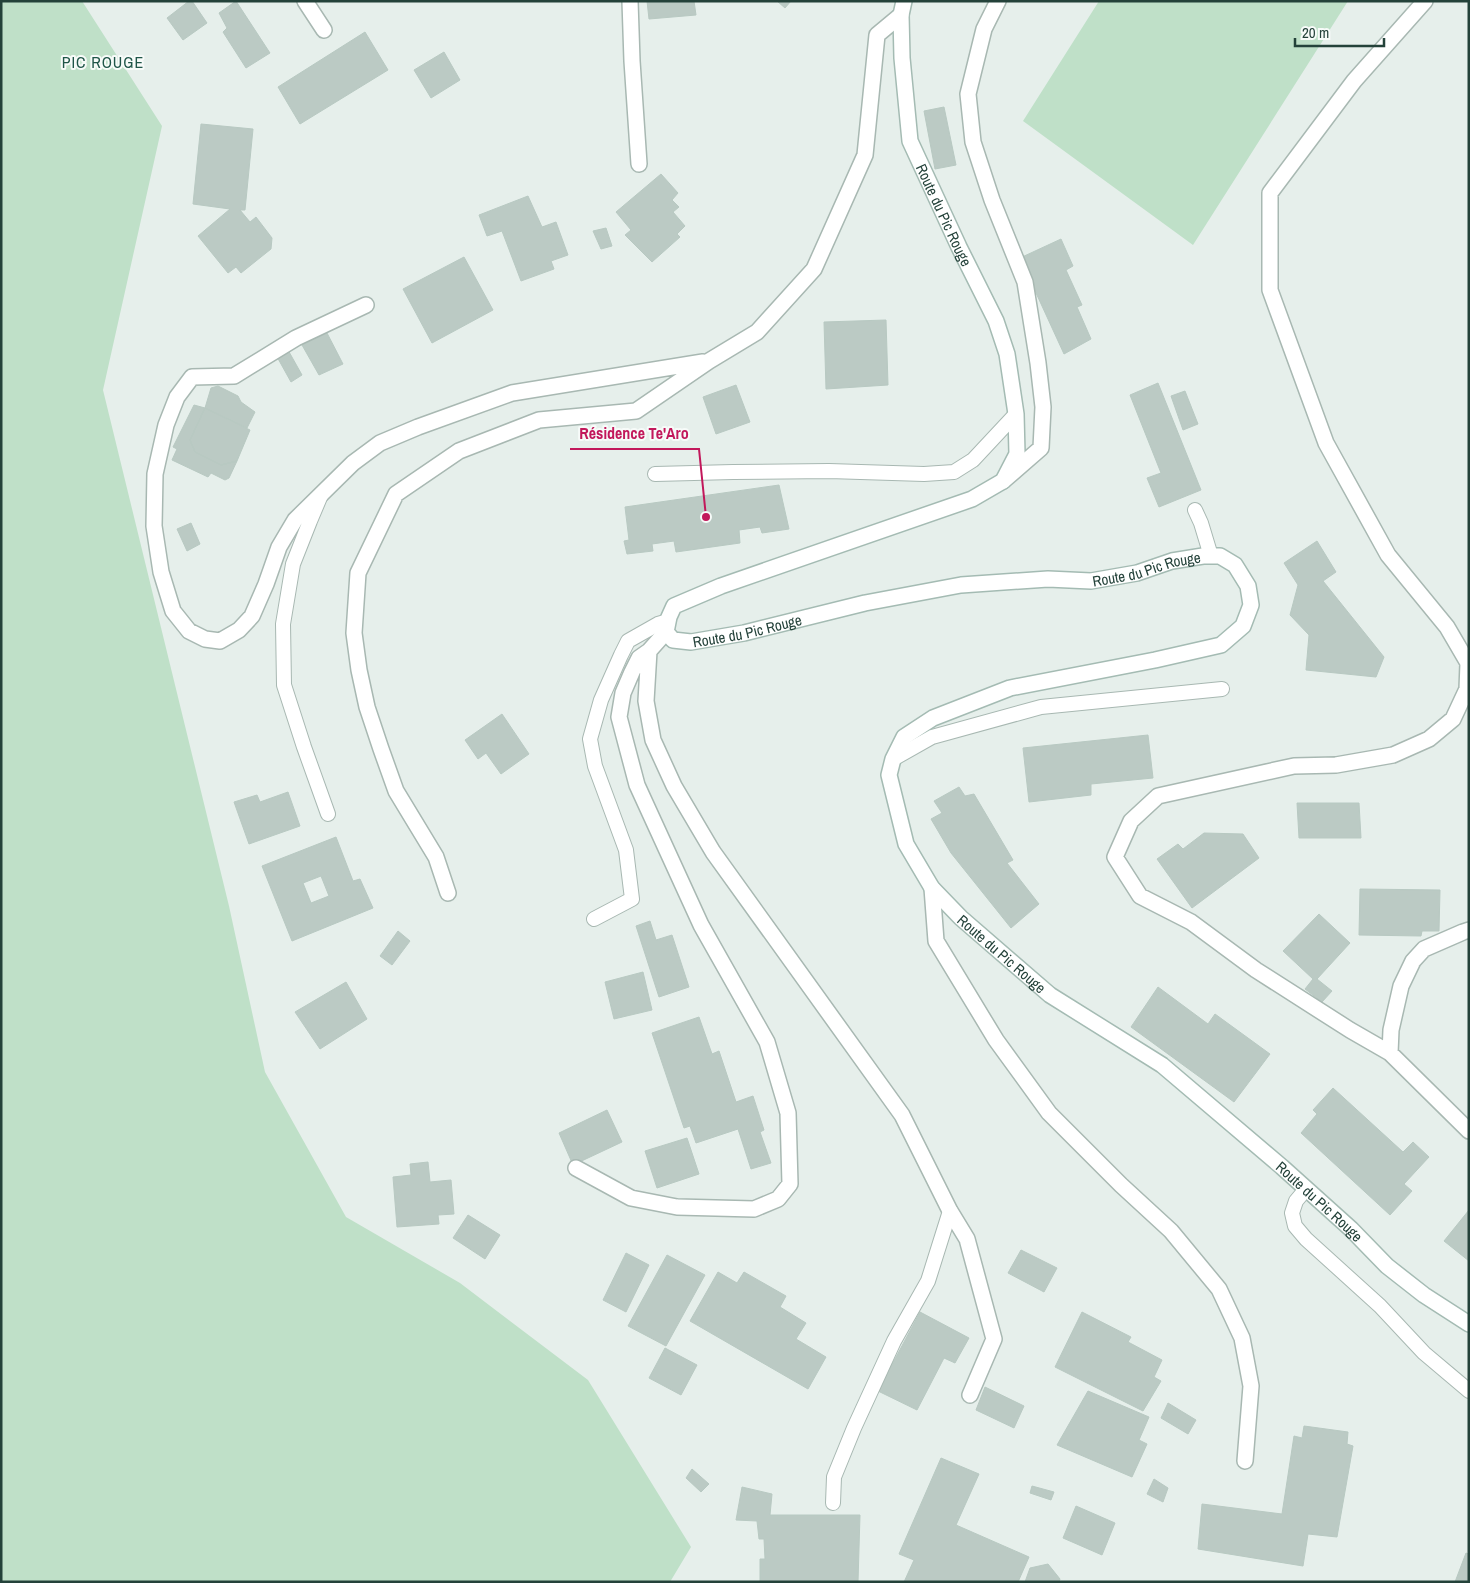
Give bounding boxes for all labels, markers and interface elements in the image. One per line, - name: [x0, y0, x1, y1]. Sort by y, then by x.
- scale bar: [1295, 15, 1384, 47]
- text: 20 m: [1302, 22, 1329, 43]
- district label: PIC ROUGE: [62, 51, 144, 73]
- street label: Route du Pic Rouge: [911, 160, 977, 270]
- callout: Résidence Te'Aro: [570, 418, 699, 449]
- text: Résidence Te'Aro: [579, 422, 689, 444]
- street label: Route du Pic Rouge: [1091, 546, 1202, 591]
- street label: Route du Pic Rouge: [691, 609, 804, 652]
- street label: Route du Pic Rouge: [953, 909, 1051, 998]
- street label: Route du Pic Rouge: [1272, 1156, 1368, 1246]

